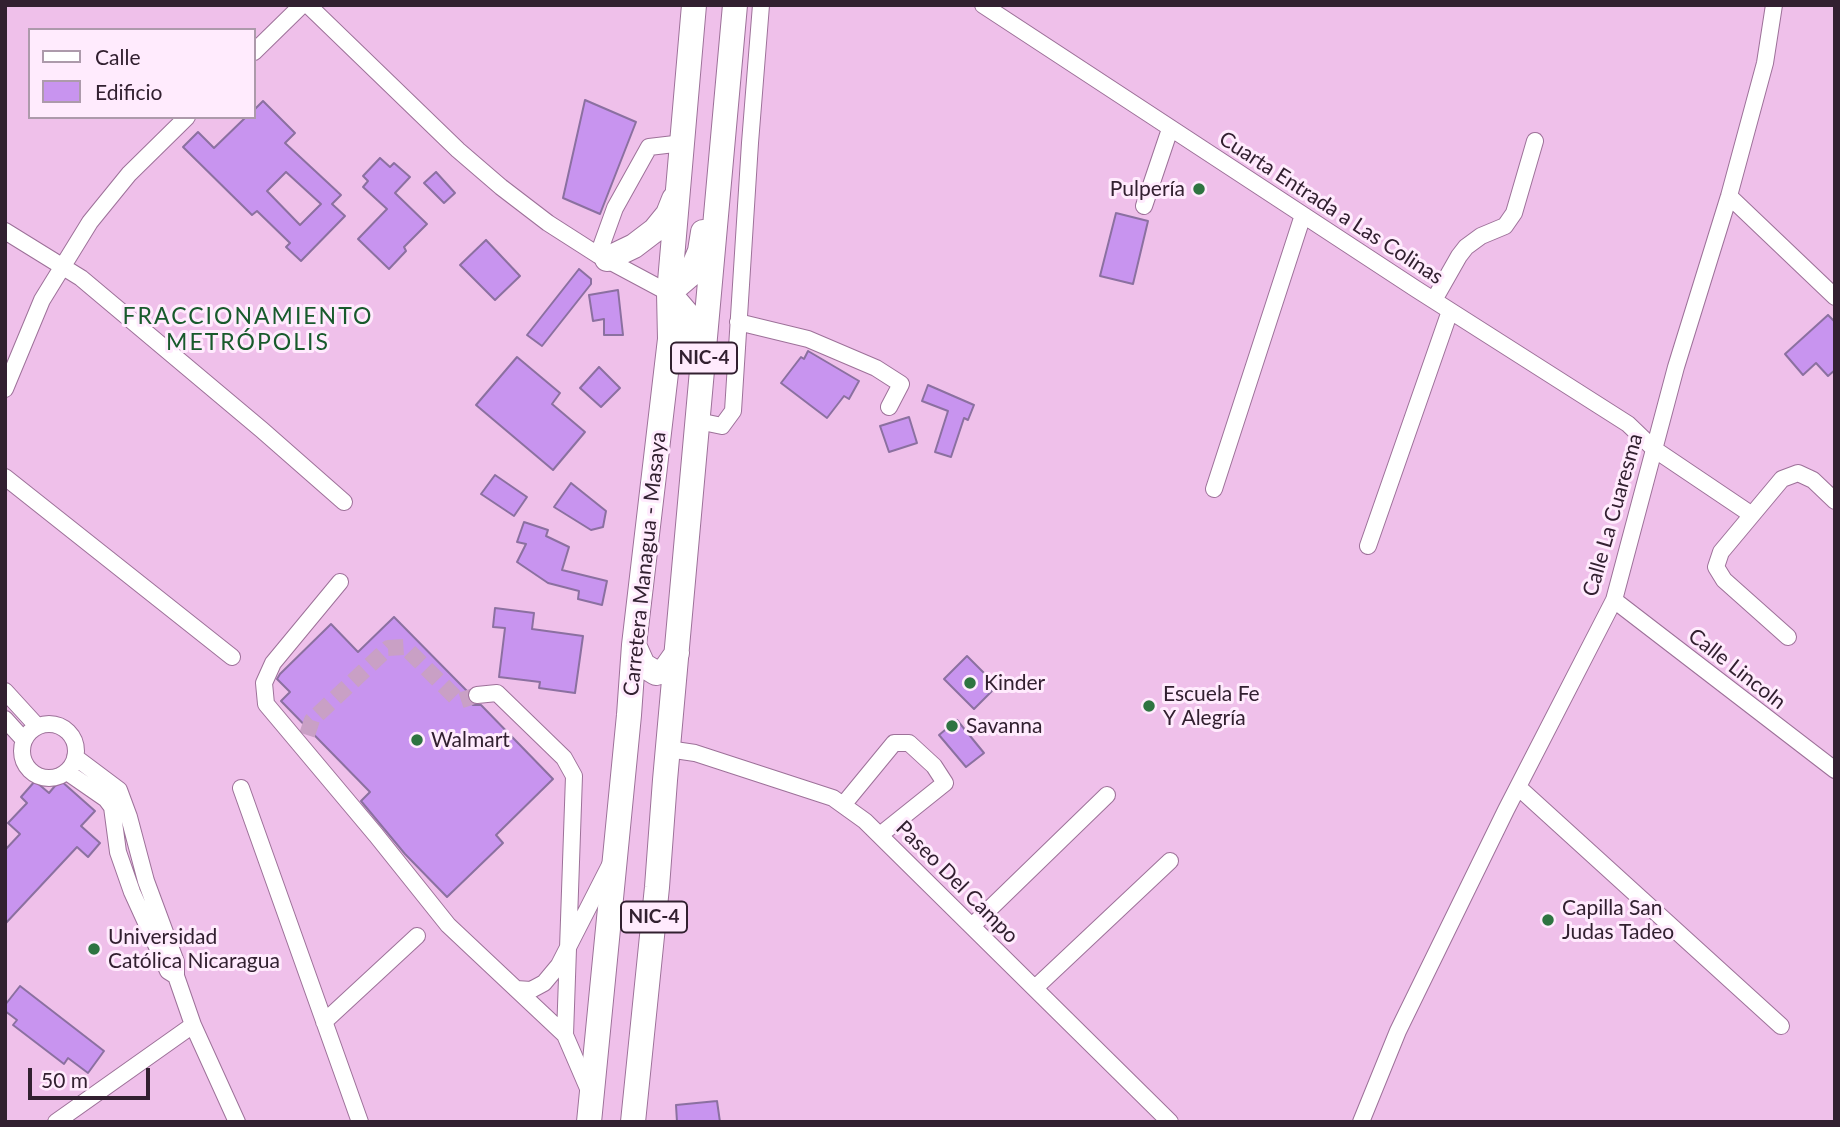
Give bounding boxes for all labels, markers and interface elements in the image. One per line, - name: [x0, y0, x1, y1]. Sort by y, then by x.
- legend: [28, 28, 256, 119]
- text: Calle: [95, 44, 140, 69]
- text: Edificio: [95, 79, 162, 104]
- street label: Cuarta Entrada a Las Colinas: [1214, 126, 1448, 290]
- place label: Pulpería: [1110, 176, 1185, 202]
- marker: Pulpería: [1191, 181, 1207, 197]
- district label: FRACCIONAMIENTO METRÓPOLIS: [124, 303, 372, 357]
- road number: NIC-4: [671, 342, 737, 374]
- street label: Carretera Managua - Masaya: [619, 431, 671, 697]
- street label: Calle La Cuaresma: [1578, 431, 1648, 599]
- street label: Calle Lincoln: [1683, 623, 1791, 715]
- place label: Kinder: [984, 670, 1045, 696]
- marker: Kinder: [962, 675, 978, 691]
- place label: Escuela Fe Y Alegría: [1163, 681, 1260, 731]
- marker: Escuela Fe Y Alegría: [1141, 698, 1157, 714]
- place label: Savanna: [966, 713, 1042, 739]
- marker: Savanna: [944, 718, 960, 734]
- place label: Walmart: [431, 727, 510, 753]
- marker: Walmart: [409, 732, 425, 748]
- street label: Paseo Del Campo: [891, 816, 1023, 948]
- place label: Capilla San Judas Tadeo: [1562, 895, 1674, 945]
- road number: NIC-4: [621, 902, 687, 932]
- marker: Capilla San Judas Tadeo: [1540, 912, 1556, 928]
- place label: Universidad Católica Nicaragua: [108, 924, 280, 974]
- marker: Universidad Católica Nicaragua: [86, 941, 102, 957]
- scale bar: [32, 1054, 154, 1098]
- text: 50 m: [41, 1067, 88, 1092]

